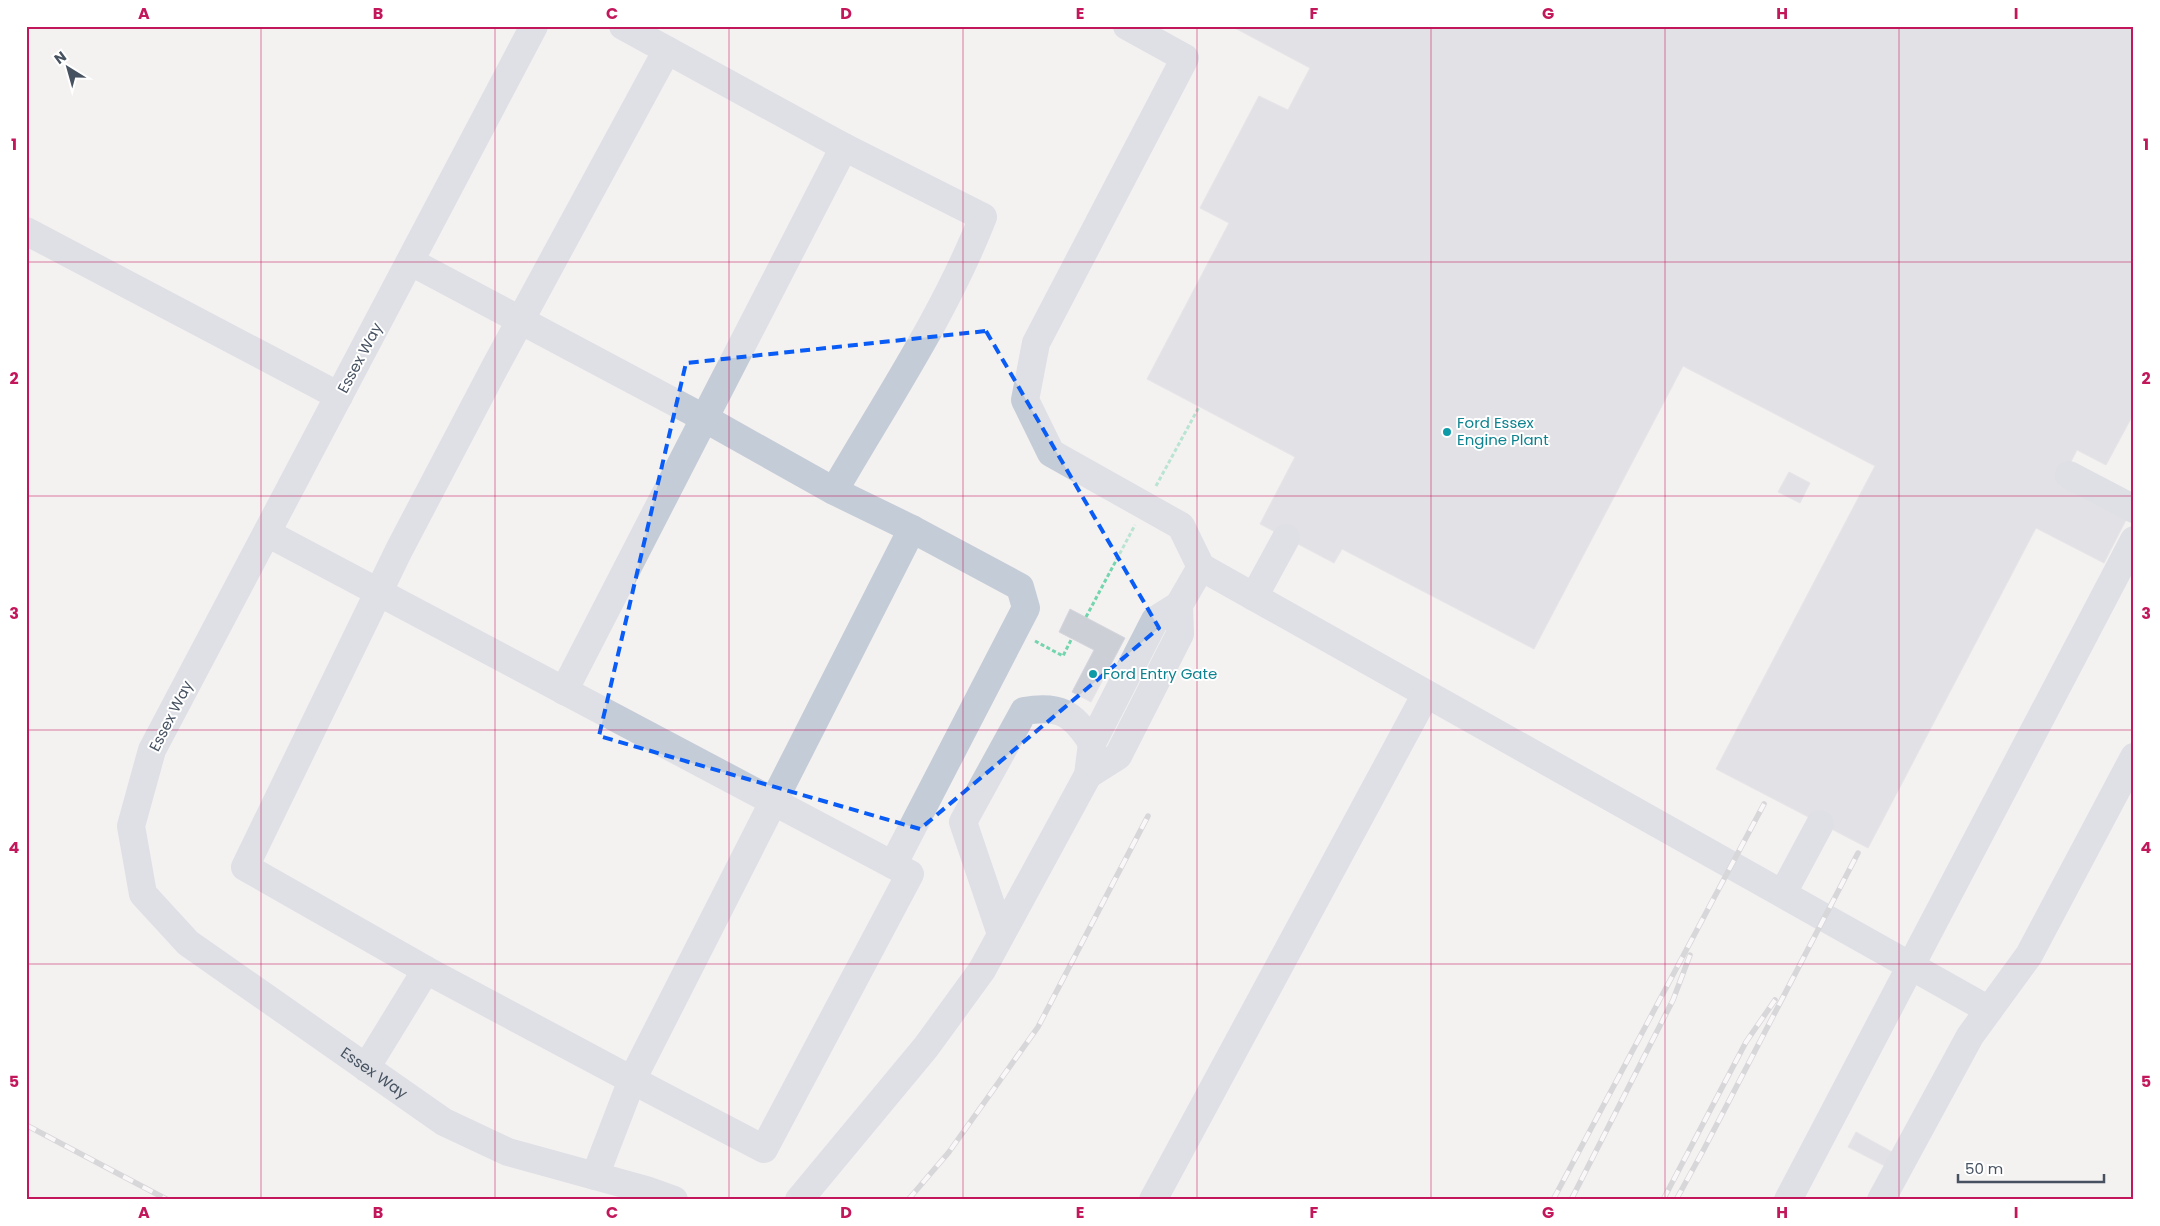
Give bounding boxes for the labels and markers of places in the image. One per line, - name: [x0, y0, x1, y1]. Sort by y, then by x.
- place label: Ford Essex Engine Plant: [1457, 412, 1549, 450]
- marker: Ford Essex Engine Plant: [1441, 426, 1453, 438]
- place label: Ford Entry Gate: [1103, 663, 1217, 684]
- marker: Ford Entry Gate: [1087, 668, 1099, 680]

